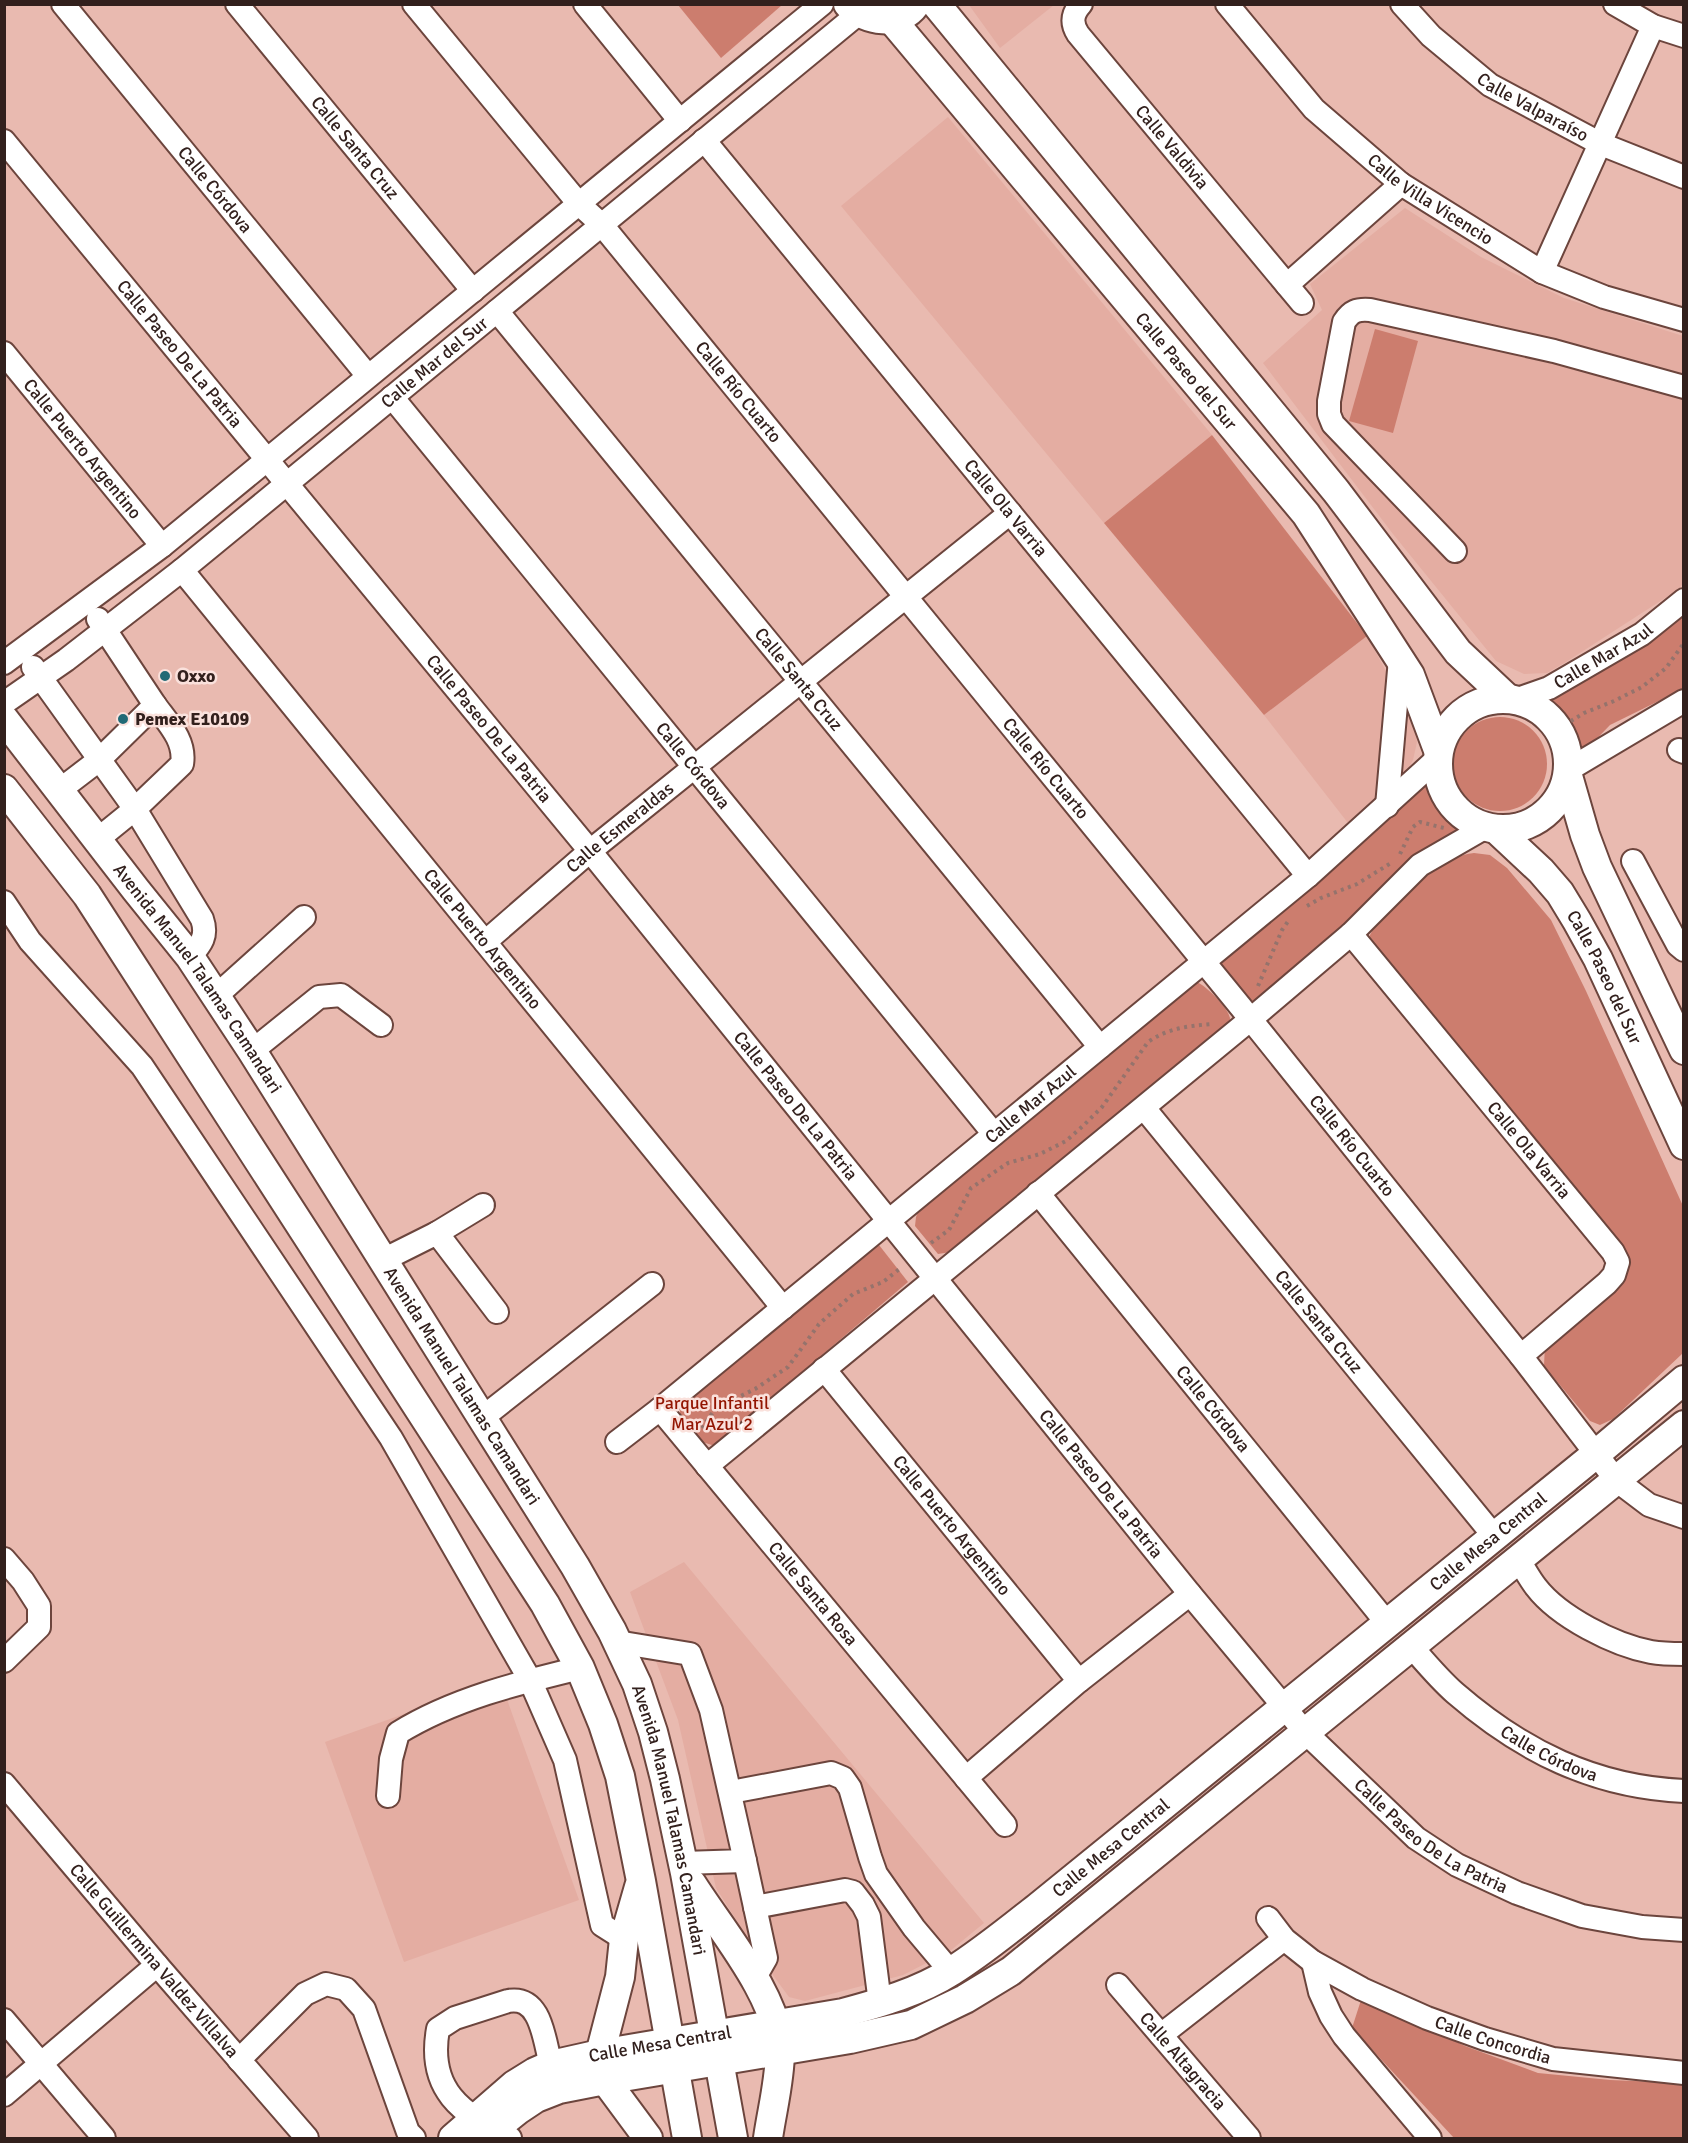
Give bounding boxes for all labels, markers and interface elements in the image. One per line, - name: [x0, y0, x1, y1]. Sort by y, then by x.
- street label: Calle Valparaíso: [1472, 68, 1592, 146]
- street label: Calle Santa Cruz: [306, 92, 404, 204]
- street label: Calle Valdivia: [1131, 100, 1214, 194]
- street label: Calle Córdova: [173, 142, 257, 237]
- street label: Calle Villa Vicencio: [1363, 149, 1497, 250]
- street label: Calle Paseo De La Patria: [112, 275, 247, 432]
- street label: Calle Paseo del Sur: [1131, 308, 1242, 435]
- street label: Calle Mar del Sur: [377, 312, 492, 413]
- street label: Calle Río Cuarto: [691, 337, 786, 447]
- street label: Calle Puerto Argentino: [19, 374, 146, 524]
- street label: Calle Ola Varria: [959, 455, 1052, 561]
- street label: Calle Mar Azul: [1550, 618, 1658, 694]
- street label: Calle Santa Cruz: [750, 623, 847, 735]
- street label: Calle Paseo De La Patria: [422, 650, 557, 807]
- place label: Oxxo: [177, 665, 215, 687]
- marker: Oxxo: [158, 669, 172, 683]
- place label: Pemex E10109: [135, 708, 249, 730]
- marker: Pemex E10109: [116, 712, 130, 726]
- street label: Calle Río Cuarto: [998, 713, 1094, 823]
- street label: Calle Córdova: [651, 718, 735, 814]
- street label: Calle Esmeraldas: [562, 777, 678, 878]
- street label: Avenida Manuel Talamas Camandari: [109, 859, 287, 1097]
- street label: Calle Puerto Argentino: [419, 864, 546, 1014]
- street label: Calle Paseo del Sur: [1562, 906, 1647, 1048]
- street label: Calle Paseo De La Patria: [729, 1027, 862, 1185]
- street label: Calle Mar Azul: [980, 1060, 1081, 1148]
- street label: Calle Río Cuarto: [1305, 1090, 1400, 1201]
- street label: Calle Ola Varria: [1482, 1097, 1576, 1203]
- street label: Avenida Manuel Talamas Camandari: [379, 1263, 545, 1509]
- street label: Calle Santa Cruz: [1270, 1266, 1367, 1378]
- street label: Calle Córdova: [1171, 1361, 1255, 1457]
- park label: Parque Infantil Mar Azul 2: [655, 1392, 769, 1435]
- street label: Calle Paseo De La Patria: [1034, 1405, 1168, 1563]
- street label: Calle Puerto Argentino: [888, 1451, 1016, 1600]
- street label: Calle Mesa Central: [1425, 1487, 1551, 1596]
- street label: Calle Santa Rosa: [764, 1537, 863, 1650]
- street label: Avenida Manuel Talamas Camandari: [627, 1682, 711, 1957]
- street label: Calle Córdova: [1496, 1720, 1600, 1786]
- street label: Calle Paseo De La Patria: [1350, 1774, 1511, 1898]
- street label: Calle Mesa Central: [1048, 1794, 1174, 1902]
- street label: Calle Guillermina Valdez Villalva: [65, 1859, 244, 2063]
- street label: Calle Altagracia: [1135, 2007, 1231, 2114]
- street label: Calle Concordia: [1432, 2011, 1554, 2069]
- street label: Calle Mesa Central: [586, 2021, 733, 2067]

